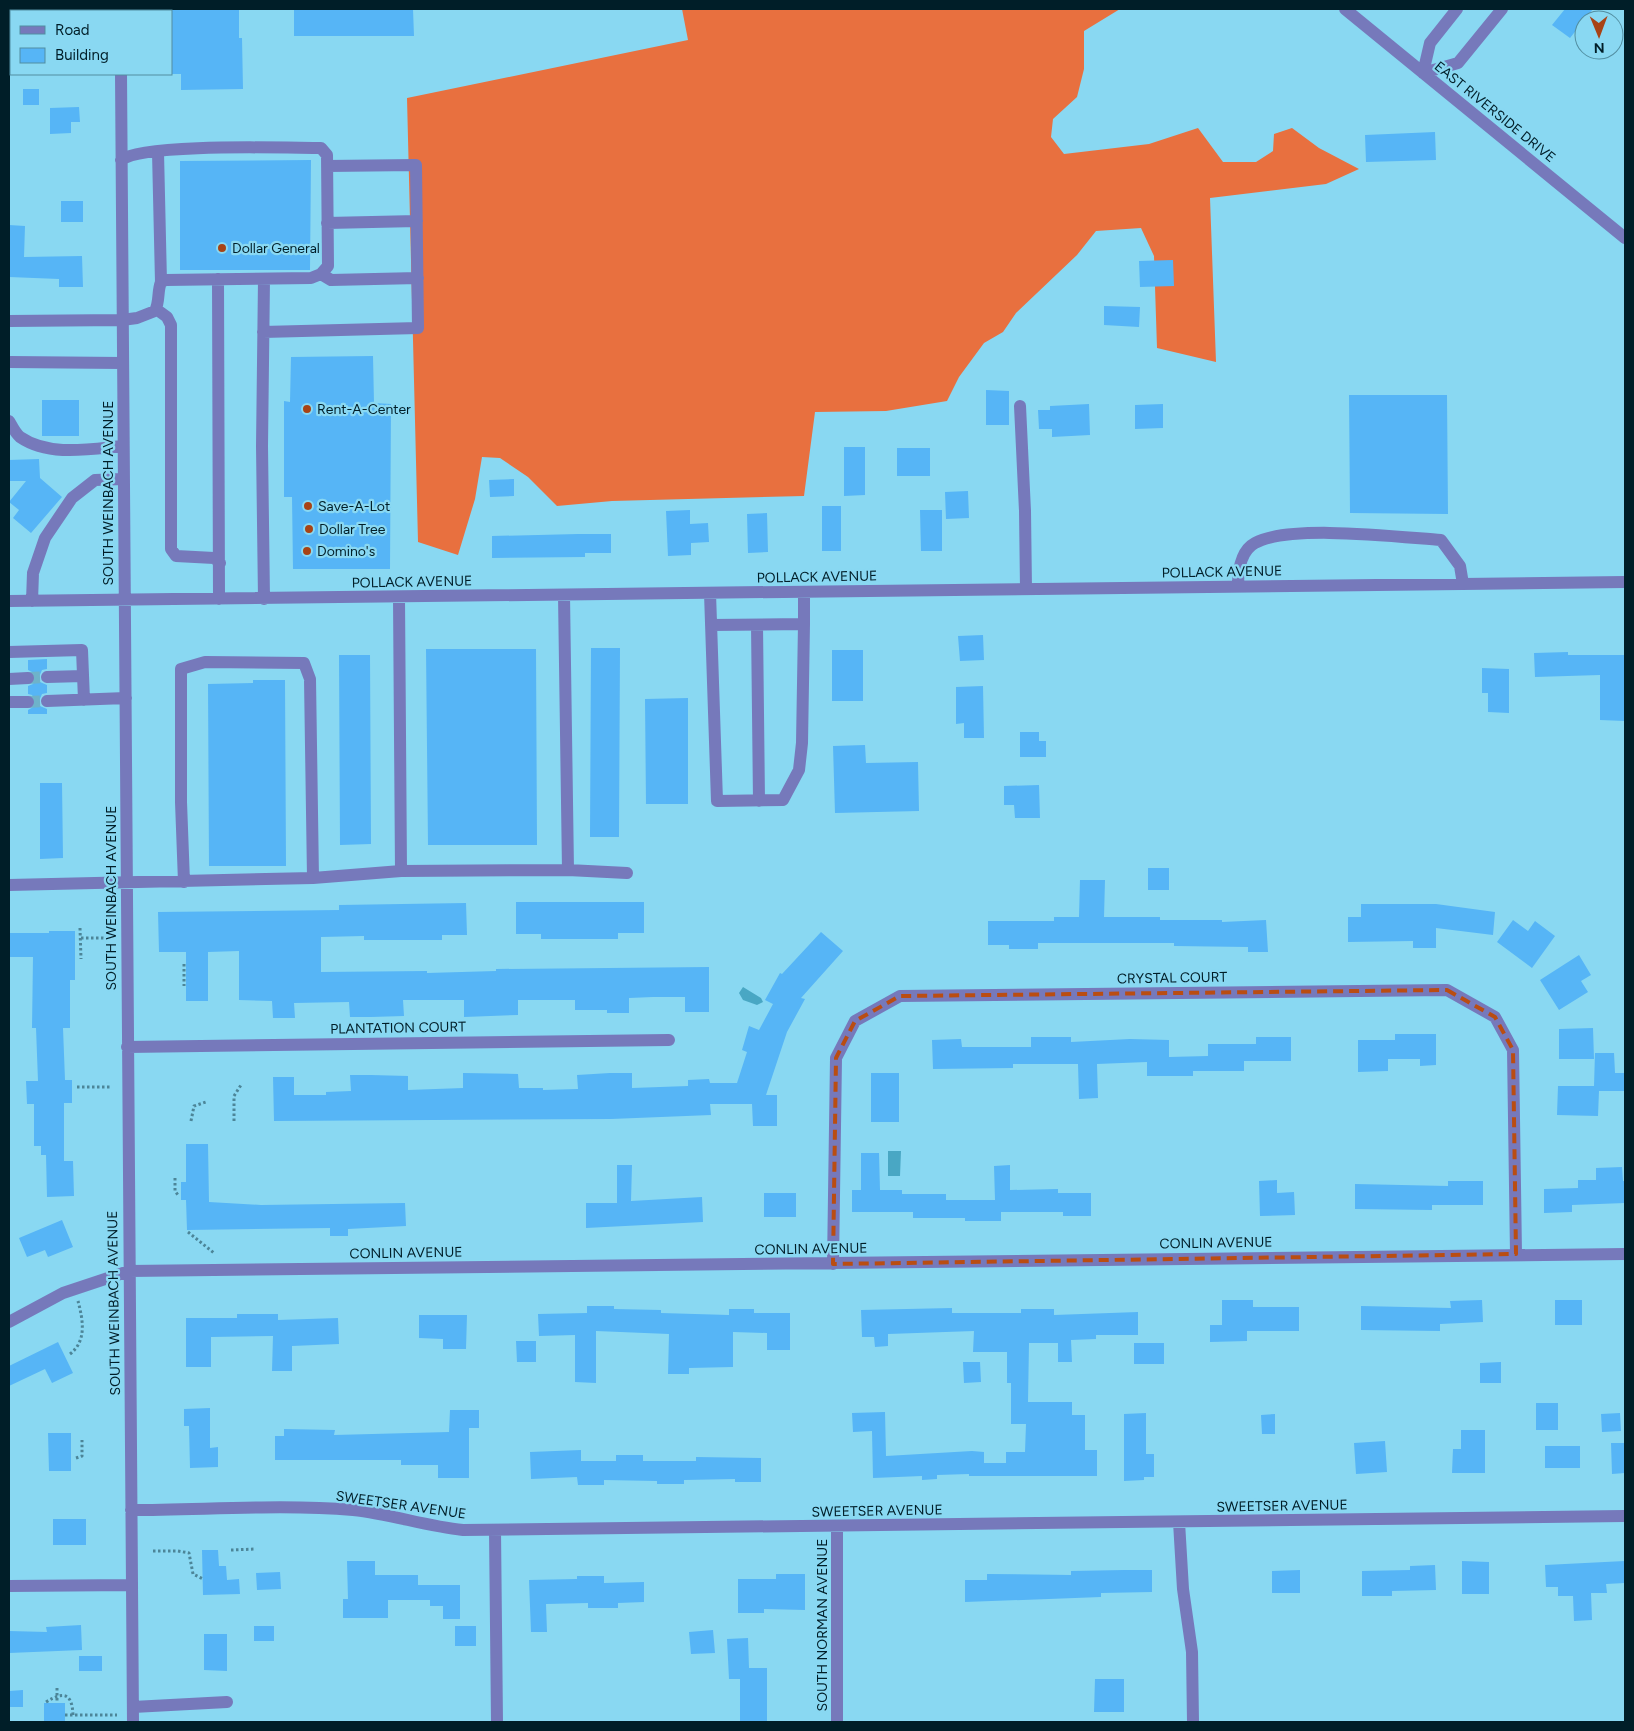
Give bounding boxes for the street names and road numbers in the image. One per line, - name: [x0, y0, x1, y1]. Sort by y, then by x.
- street label: EAST RIVERSIDE DRIVE: [1431, 58, 1559, 166]
- street label: SOUTH WEINBACH AVENUE: [100, 401, 117, 585]
- street label: POLLACK AVENUE: [1162, 562, 1282, 582]
- street label: POLLACK AVENUE: [757, 567, 877, 587]
- street label: POLLACK AVENUE: [352, 572, 472, 592]
- street label: SOUTH WEINBACH AVENUE: [103, 806, 120, 990]
- street label: CRYSTAL COURT: [1117, 969, 1228, 987]
- street label: PLANTATION COURT: [330, 1018, 466, 1038]
- street label: SOUTH WEINBACH AVENUE: [104, 1210, 124, 1396]
- street label: CONLIN AVENUE: [1159, 1234, 1273, 1252]
- street label: CONLIN AVENUE: [754, 1240, 868, 1258]
- street label: CONLIN AVENUE: [349, 1244, 463, 1262]
- street label: SWEETSER AVENUE: [335, 1487, 467, 1523]
- street label: SWEETSER AVENUE: [1216, 1496, 1348, 1516]
- street label: SWEETSER AVENUE: [811, 1501, 943, 1521]
- street label: SOUTH NORMAN AVENUE: [814, 1539, 831, 1711]

